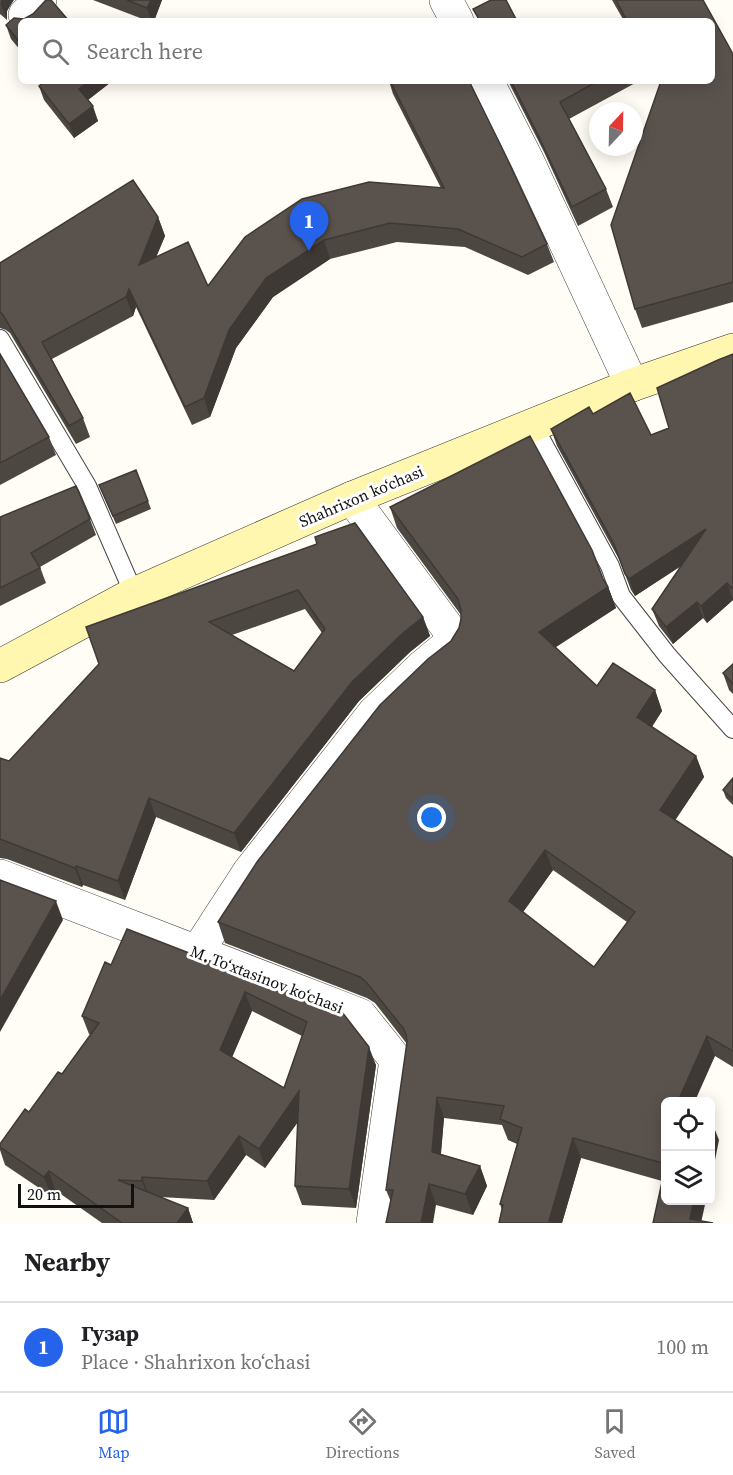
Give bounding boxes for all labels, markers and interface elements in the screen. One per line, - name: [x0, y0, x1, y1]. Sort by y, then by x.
- search box: [18, 18, 715, 84]
- icon: search: [39, 35, 72, 68]
- text: Search here: [87, 36, 203, 66]
- north arrow: [589, 102, 643, 156]
- pin: 1: [290, 202, 328, 251]
- street label: Shahrixon koʻchasi: [295, 460, 427, 532]
- your location: [417, 803, 446, 832]
- street label: M. Toʻxtasinov koʻchasi: [187, 940, 347, 1018]
- map controls: [661, 1097, 715, 1205]
- button: locate: [661, 1097, 715, 1151]
- button: layers: [661, 1151, 715, 1205]
- scale bar: [18, 1181, 134, 1208]
- text: 20 m: [27, 1183, 61, 1205]
- text: Nearby: [24, 1244, 110, 1280]
- text: Гузар: [81, 1318, 139, 1348]
- text: 1: [38, 1333, 49, 1361]
- text: 100 m: [656, 1333, 709, 1361]
- text: Place · Shahrixon koʻchasi: [81, 1348, 311, 1376]
- tab: Map: [97, 1405, 130, 1463]
- tab: Directions: [325, 1405, 400, 1463]
- tab: Saved: [594, 1405, 636, 1463]

